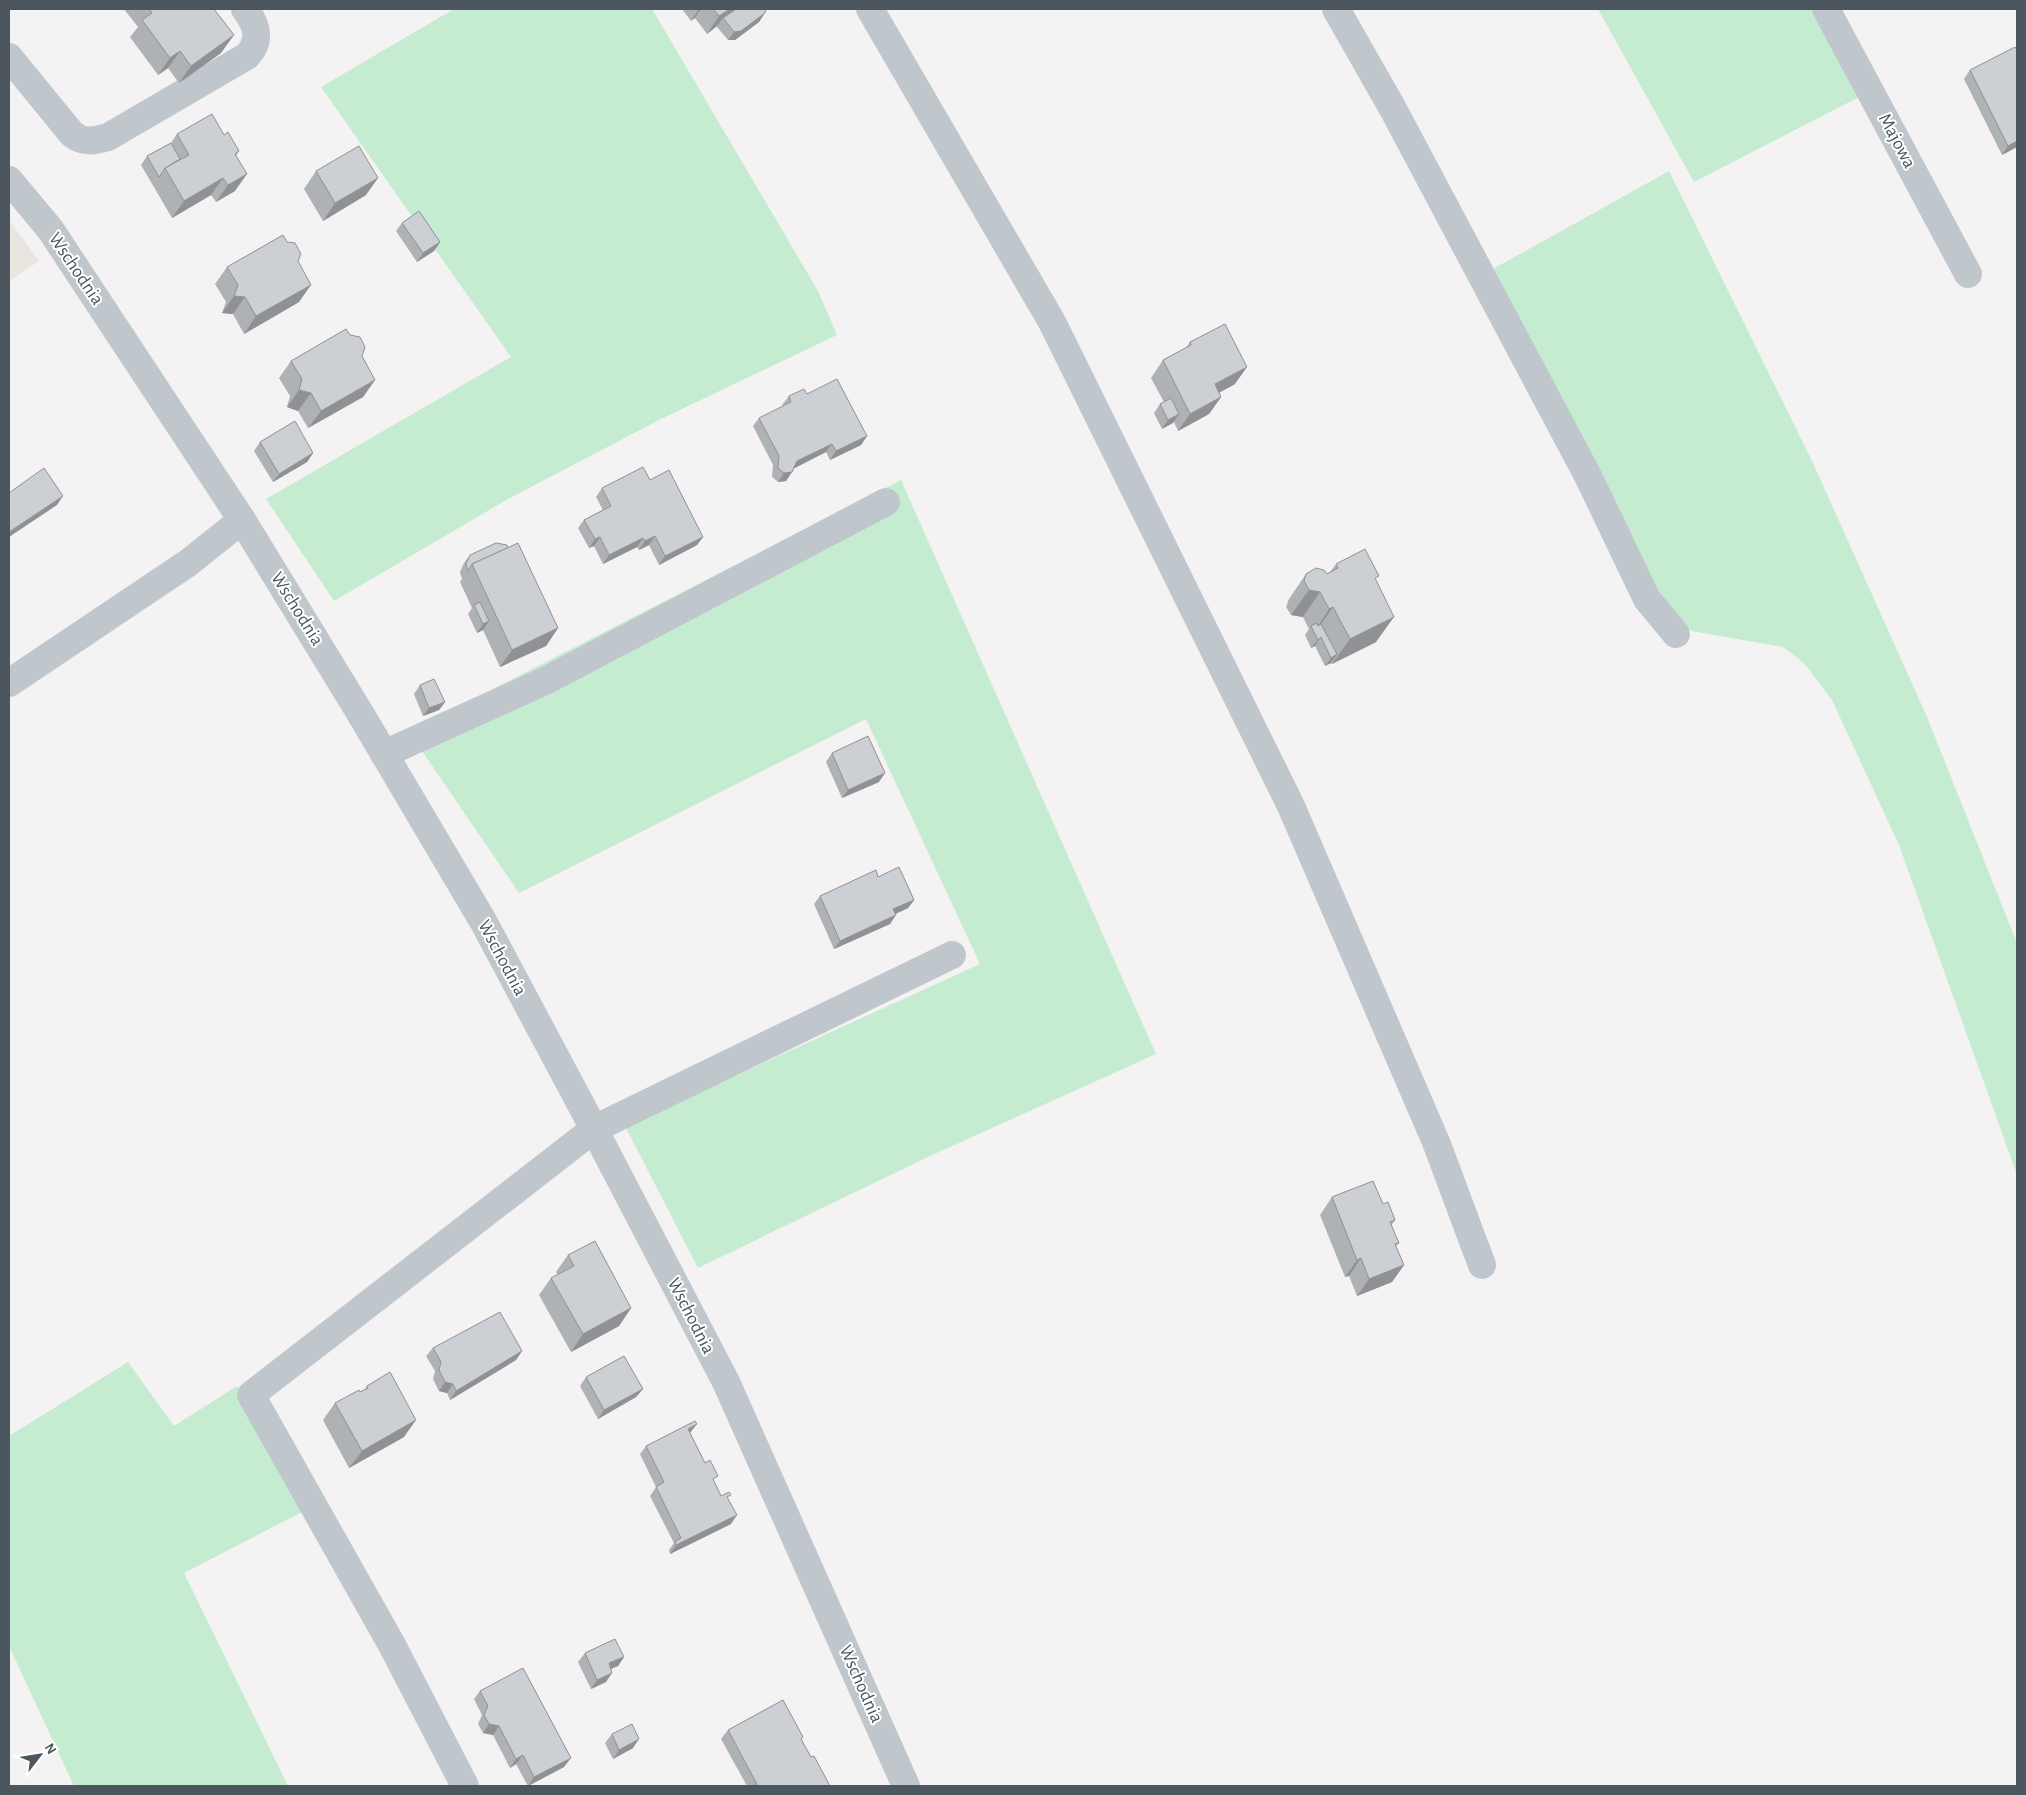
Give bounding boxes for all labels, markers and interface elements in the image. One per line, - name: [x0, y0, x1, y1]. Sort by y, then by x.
- street label: Majowa: [1875, 111, 1919, 172]
- street label: Wschodnia: [45, 229, 107, 309]
- street label: Wschodnia: [267, 569, 327, 649]
- street label: Wschodnia: [474, 917, 530, 999]
- street label: Wschodnia: [664, 1275, 718, 1357]
- street label: Wschodnia: [836, 1642, 887, 1726]
- north arrow: [15, 1730, 65, 1780]
- text: N: [42, 1741, 59, 1757]

